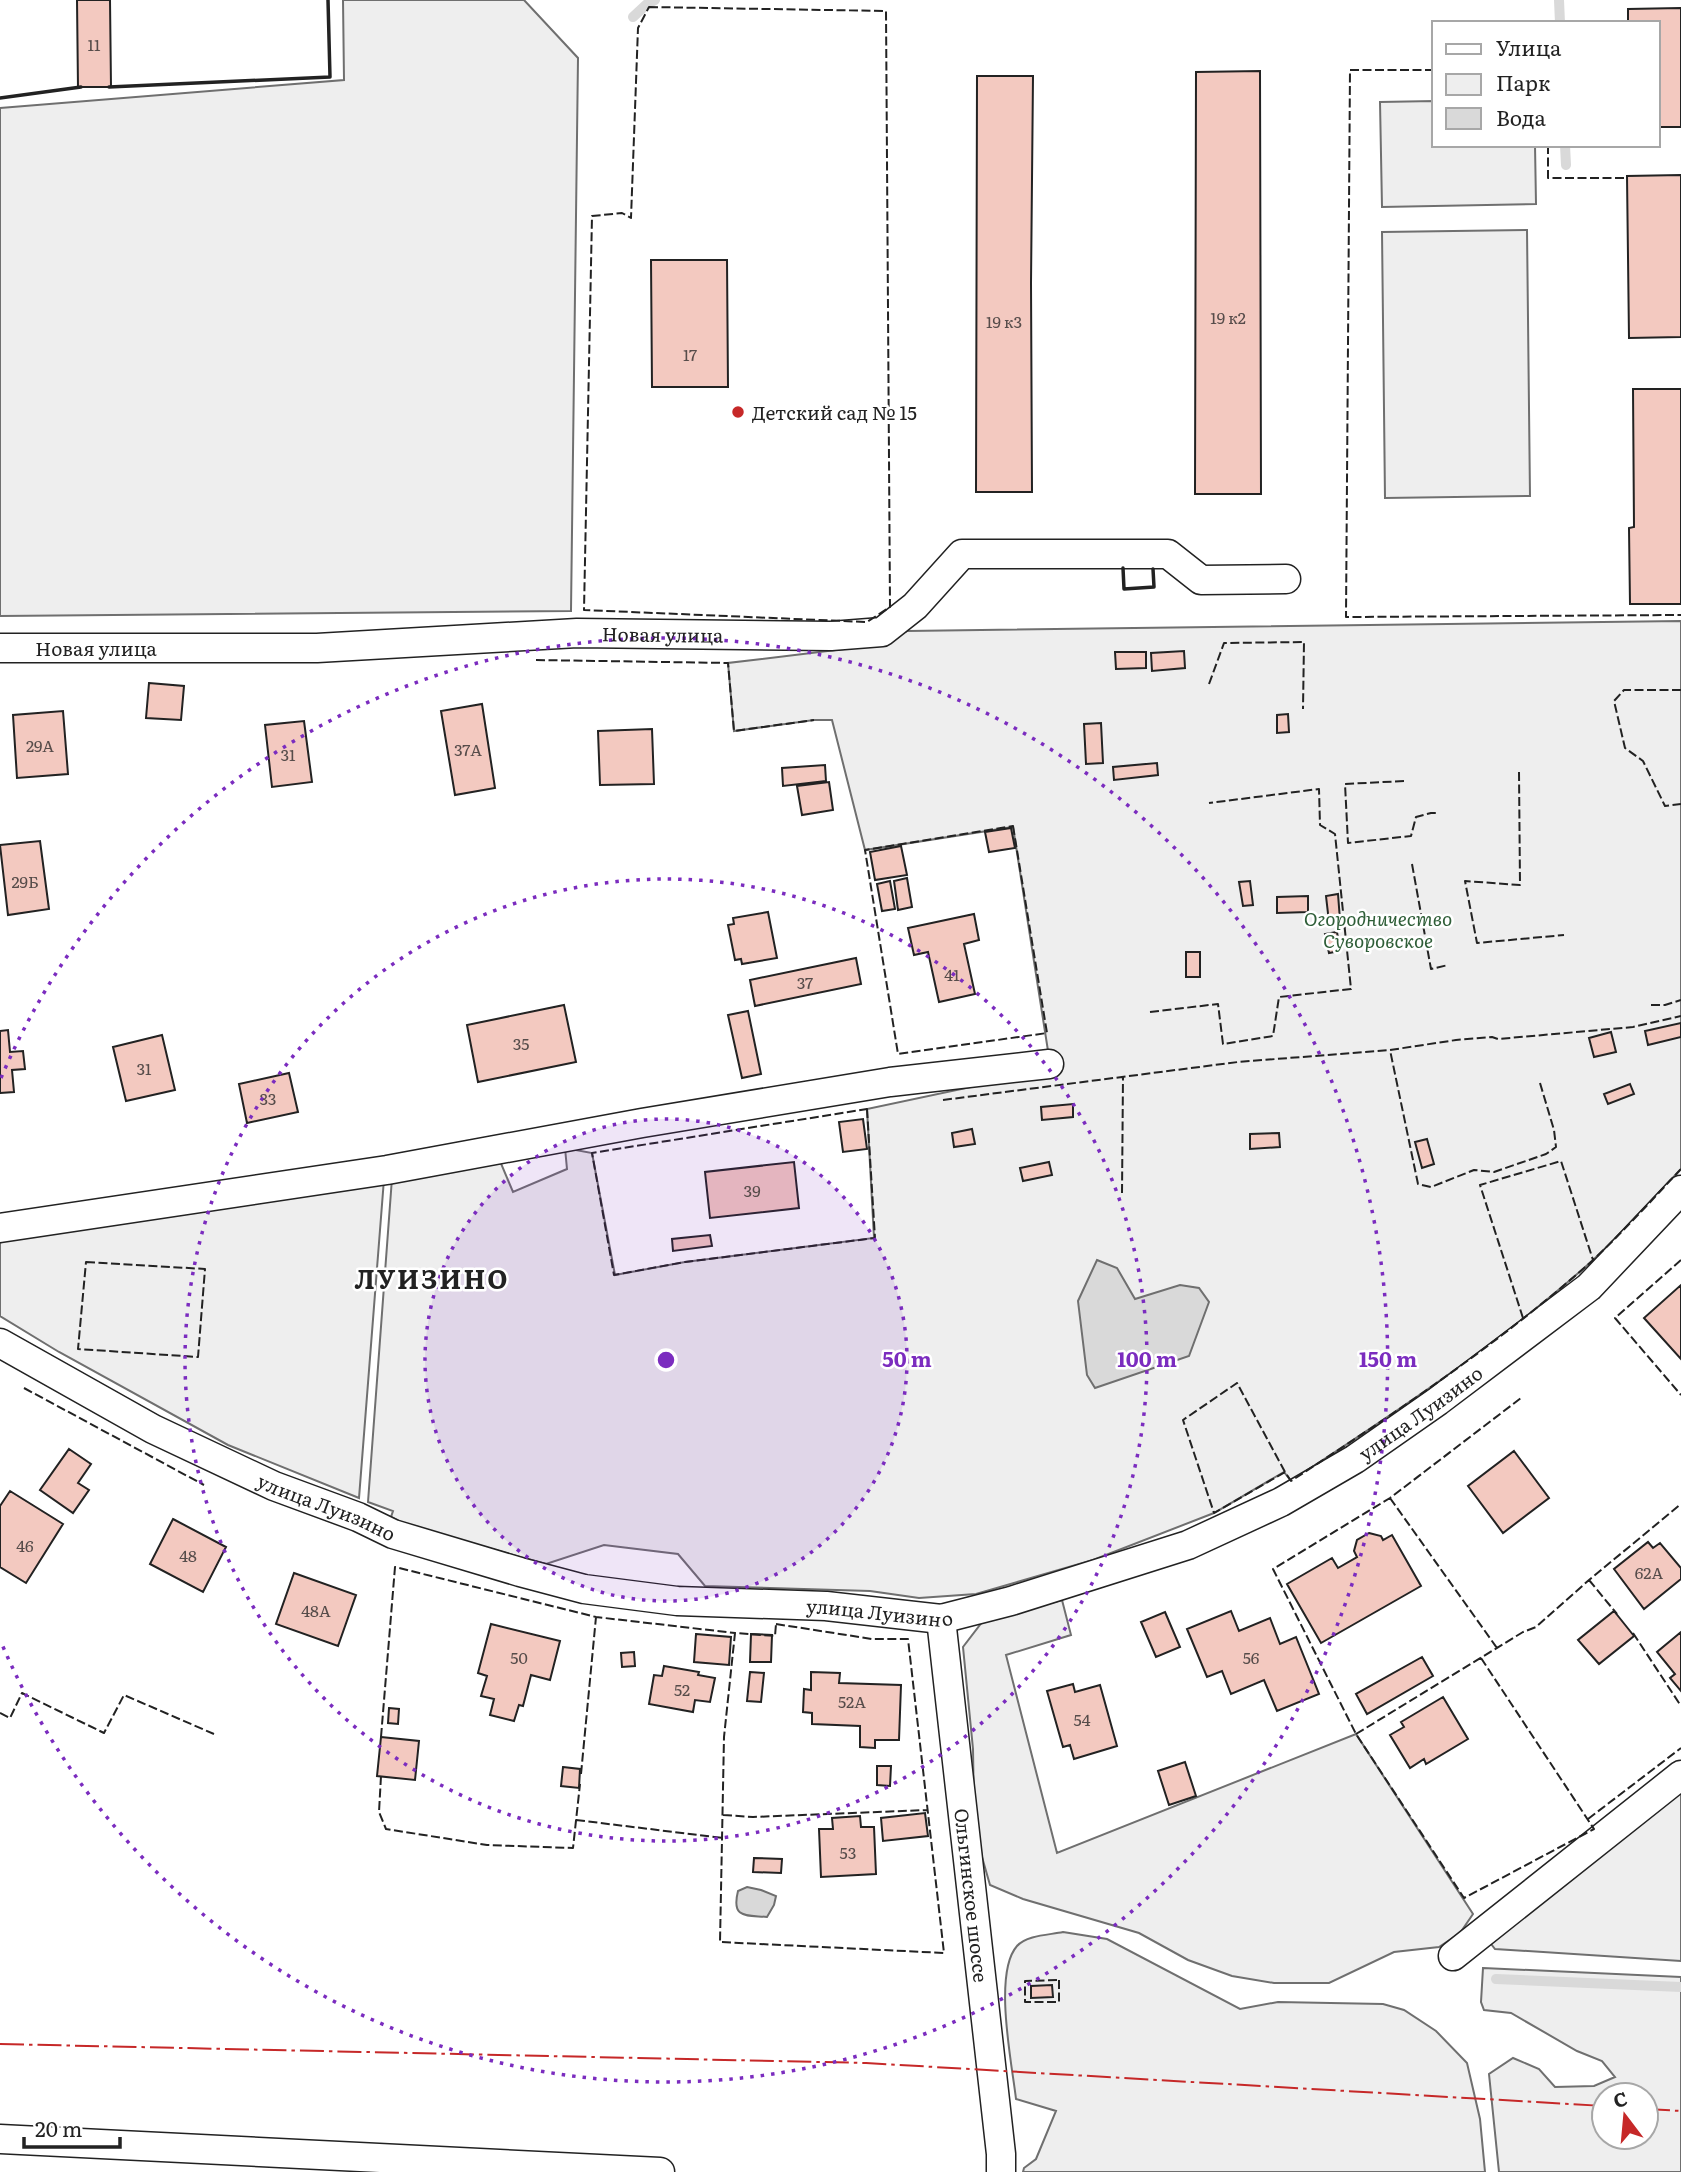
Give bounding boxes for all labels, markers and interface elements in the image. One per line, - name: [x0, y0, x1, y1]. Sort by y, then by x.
- legend: [1432, 21, 1660, 147]
- text: Улица: [1496, 31, 1562, 62]
- house number: 11: [87, 32, 101, 56]
- text: Парк: [1496, 66, 1551, 97]
- text: Вода: [1496, 101, 1547, 132]
- house number: 19 к2: [1210, 305, 1246, 329]
- house number: 19 к3: [986, 309, 1022, 333]
- house number: 17: [683, 342, 697, 366]
- place label: Детский сад № 15: [752, 398, 917, 426]
- marker: Детский сад № 15: [730, 404, 746, 420]
- street label: Новая улица: [602, 619, 724, 649]
- street label: Новая улица: [35, 634, 158, 662]
- house number: 29А: [26, 733, 54, 757]
- house number: 37А: [454, 737, 482, 761]
- house number: 31: [280, 742, 296, 766]
- house number: 29Б: [11, 869, 39, 893]
- park label: Огородничество Суворовское: [1304, 904, 1452, 954]
- house number: 41: [944, 962, 960, 986]
- house number: 37: [797, 970, 813, 994]
- house number: 35: [513, 1031, 529, 1055]
- house number: 31: [136, 1056, 152, 1080]
- house number: 33: [260, 1086, 276, 1110]
- house number: 39: [743, 1178, 761, 1202]
- district label: ЛУИЗИНО: [355, 1258, 509, 1297]
- text: 50 m: [882, 1342, 932, 1373]
- text: 100 m: [1117, 1342, 1177, 1373]
- text: 150 m: [1359, 1342, 1417, 1373]
- centre of rings: [654, 1348, 678, 1372]
- street label: улица Луизино: [1352, 1358, 1488, 1467]
- street label: улица Луизино: [253, 1466, 401, 1547]
- house number: 46: [16, 1533, 34, 1557]
- house number: 48: [179, 1543, 197, 1567]
- house number: 62А: [1635, 1560, 1663, 1584]
- street label: улица Луизино: [806, 1591, 955, 1633]
- house number: 48А: [301, 1598, 331, 1622]
- house number: 50: [510, 1645, 528, 1669]
- house number: 56: [1243, 1645, 1260, 1669]
- house number: 52: [674, 1677, 690, 1701]
- house number: 52А: [838, 1689, 866, 1713]
- house number: 54: [1074, 1707, 1091, 1731]
- street label: Ольгинское шоссе: [948, 1807, 996, 1984]
- house number: 53: [840, 1840, 856, 1864]
- north arrow: [1590, 2081, 1660, 2151]
- text: С: [1610, 2083, 1630, 2114]
- scale bar: [24, 2106, 121, 2150]
- text: 20 m: [35, 2112, 82, 2143]

